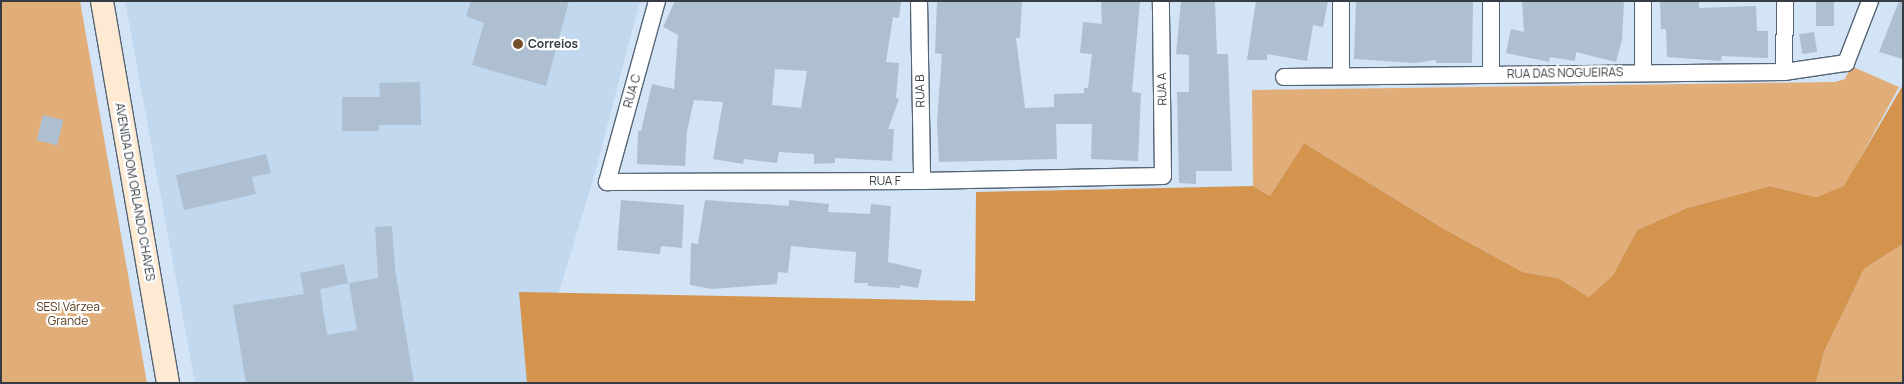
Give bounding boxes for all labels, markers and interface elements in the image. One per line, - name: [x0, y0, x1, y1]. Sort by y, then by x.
- place label: Correios: [528, 37, 578, 51]
- marker: Correios: [512, 38, 524, 50]
- street label: RUA DAS NOGUEIRAS: [1507, 65, 1623, 81]
- street label: RUA A: [1155, 72, 1169, 106]
- street label: RUA C: [620, 73, 644, 109]
- street label: RUA B: [913, 74, 927, 108]
- street label: AVENIDA DOM ORLANDO CHAVES: [112, 102, 158, 282]
- street label: RUA F: [869, 174, 901, 188]
- park label: SESI Várzea Grande: [36, 300, 100, 328]

